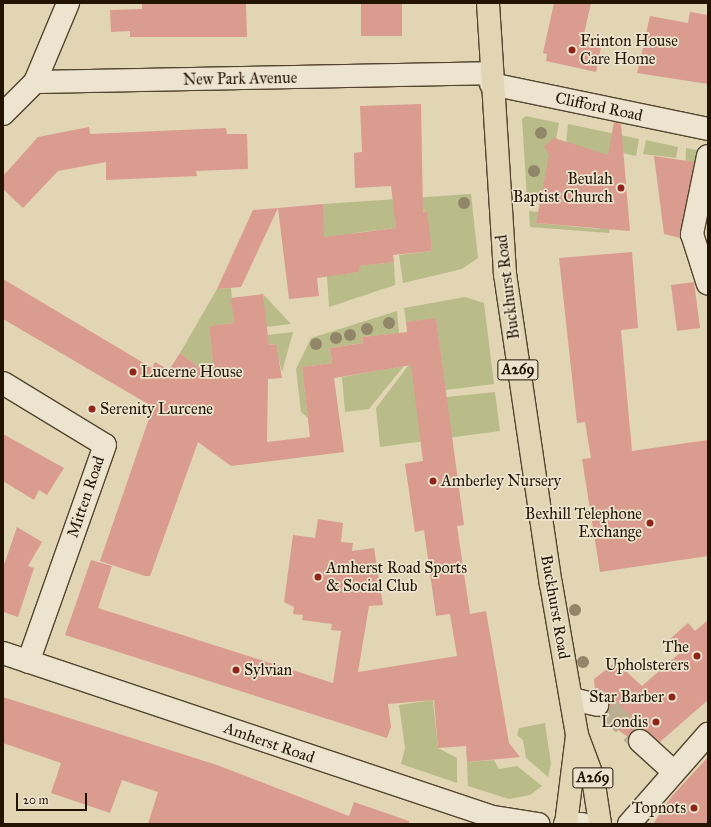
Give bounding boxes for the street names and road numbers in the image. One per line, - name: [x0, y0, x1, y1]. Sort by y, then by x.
- street label: New Park Avenue: [183, 68, 297, 90]
- street label: Clifford Road: [554, 88, 644, 126]
- street label: Buckhurst Road: [492, 233, 524, 341]
- road number: A269: [497, 357, 539, 383]
- street label: Mitten Road: [63, 454, 109, 540]
- street label: Buckhurst Road: [536, 553, 574, 661]
- street label: Amherst Road: [221, 718, 317, 768]
- road number: A269: [572, 765, 614, 791]

